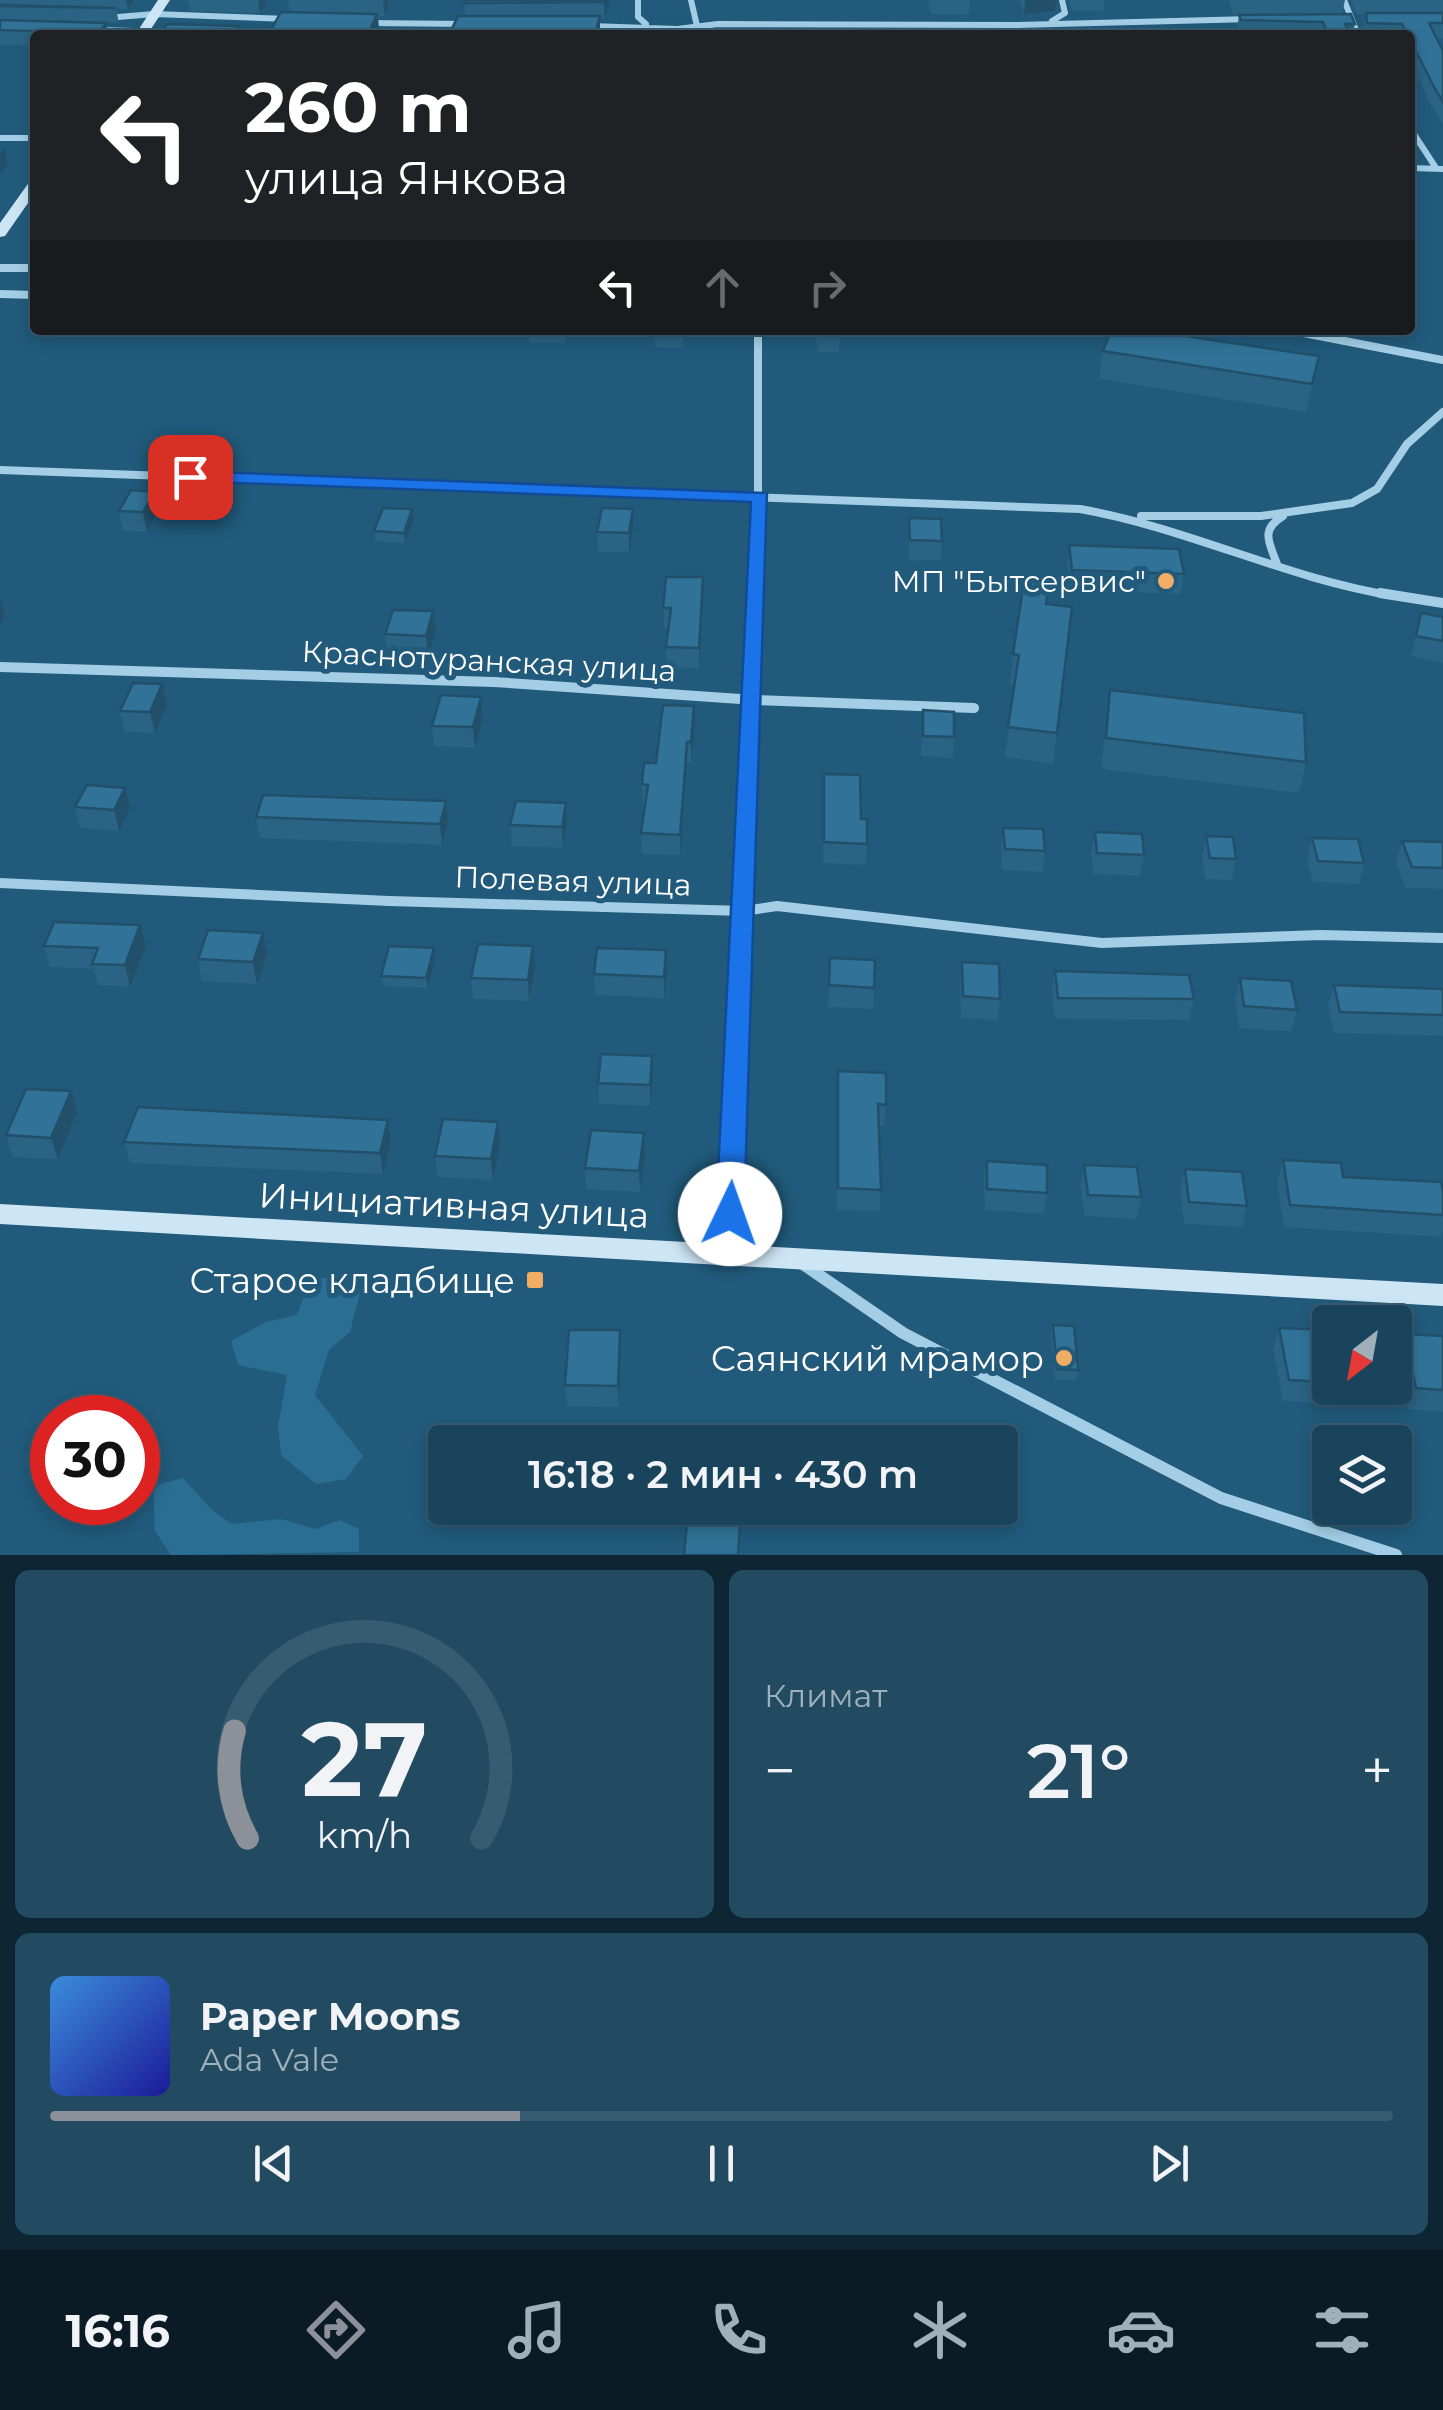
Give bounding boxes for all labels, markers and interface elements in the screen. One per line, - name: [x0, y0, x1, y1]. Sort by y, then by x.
- text: 260 m: [245, 64, 472, 150]
- icon: left: [80, 70, 210, 200]
- text: улица Янкова: [245, 150, 568, 205]
- icon: left: [590, 260, 645, 315]
- icon: ahead: [695, 260, 750, 315]
- icon: right: [800, 260, 855, 315]
- pin: [148, 435, 233, 520]
- icon: arrive: [163, 450, 218, 505]
- place label: МП "Бытсервис": [892, 563, 1146, 600]
- marker: МП "Бытсервис": [1155, 570, 1177, 592]
- street label: Краснотуранская улица: [301, 633, 677, 689]
- street label: Полевая улица: [454, 858, 692, 904]
- position arrow: [678, 1162, 782, 1266]
- street label: Инициативная улица: [258, 1173, 650, 1237]
- place label: Старое кладбище: [190, 1259, 515, 1302]
- marker: Старое кладбище: [524, 1269, 546, 1291]
- north arrow: [1312, 1305, 1412, 1405]
- map controls: [1312, 1305, 1412, 1525]
- place label: Саянский мрамор: [711, 1337, 1044, 1380]
- marker: Саянский мрамор: [1053, 1347, 1075, 1369]
- speed limit sign: 30: [30, 1395, 160, 1525]
- button: layers: [1312, 1425, 1412, 1525]
- text: 16:18 · 2 мин · 430 m: [528, 1451, 918, 1498]
- text: Климат: [764, 1676, 887, 1715]
- text: 27: [302, 1695, 427, 1822]
- text: 21°: [1027, 1725, 1130, 1817]
- text: −: [764, 1737, 796, 1804]
- text: +: [1361, 1737, 1393, 1804]
- text: km/h: [317, 1813, 412, 1857]
- text: Paper Moons: [200, 1993, 461, 2040]
- text: Ada Vale: [200, 2040, 339, 2079]
- icon: previous: [246, 2136, 301, 2191]
- icon: pause: [694, 2136, 749, 2191]
- icon: next: [1142, 2136, 1197, 2191]
- icon: directions: [301, 2295, 371, 2365]
- icon: music: [502, 2295, 572, 2365]
- icon: phone: [704, 2295, 774, 2365]
- icon: climate: [905, 2295, 975, 2365]
- icon: car: [1106, 2295, 1176, 2365]
- icon: filters: [1307, 2295, 1377, 2365]
- text: 16:16: [66, 2303, 170, 2358]

